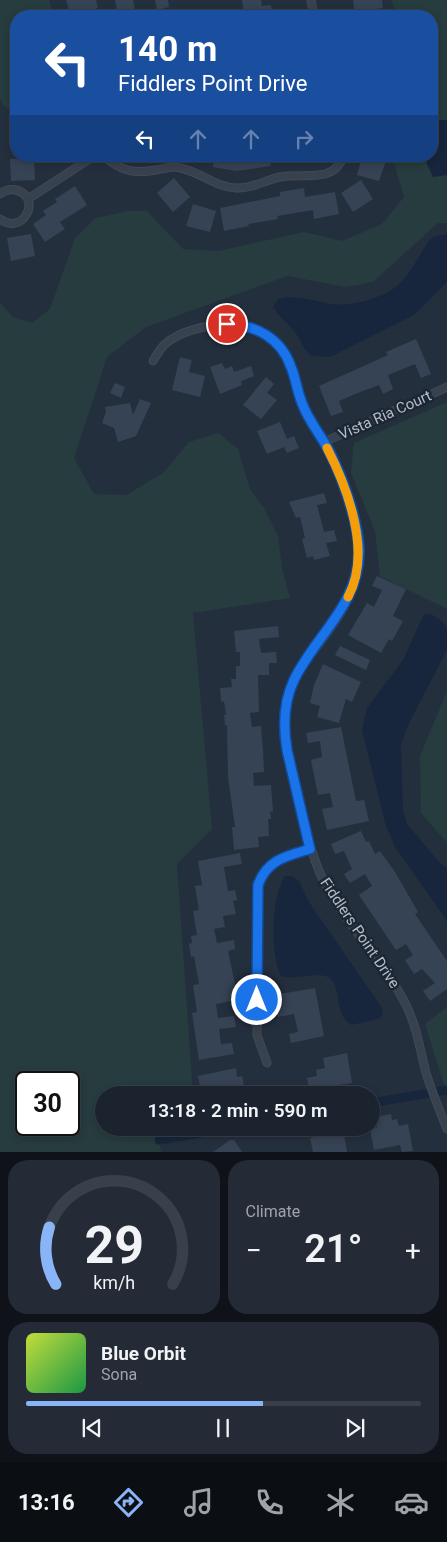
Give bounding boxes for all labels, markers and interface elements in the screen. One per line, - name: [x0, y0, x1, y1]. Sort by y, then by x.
- text: 140 m: [118, 29, 217, 70]
- icon: left: [35, 30, 100, 95]
- text: Fiddlers Point Drive: [118, 71, 307, 96]
- icon: left: [131, 125, 159, 153]
- icon: ahead: [184, 125, 212, 153]
- icon: ahead: [237, 125, 265, 153]
- icon: right: [290, 125, 318, 153]
- pin: [206, 303, 248, 345]
- icon: arrive: [213, 310, 241, 338]
- street label: Vista Ria Court: [336, 387, 434, 443]
- street label: Fiddlers Point Drive: [316, 874, 404, 992]
- position arrow: [230, 973, 282, 1025]
- speed limit sign: 30: [15, 1071, 80, 1136]
- text: 13:18 · 2 min · 590 m: [147, 1099, 328, 1122]
- text: Climate: [246, 1202, 300, 1221]
- text: 29: [84, 1215, 144, 1276]
- text: 21°: [304, 1227, 362, 1271]
- text: −: [246, 1234, 262, 1267]
- text: +: [405, 1234, 421, 1267]
- text: km/h: [93, 1272, 135, 1293]
- text: Blue Orbit: [101, 1342, 186, 1365]
- text: Sona: [101, 1365, 137, 1384]
- icon: previous: [78, 1414, 106, 1442]
- icon: pause: [209, 1414, 237, 1442]
- icon: next: [341, 1414, 369, 1442]
- icon: directions: [111, 1485, 146, 1520]
- icon: music: [181, 1485, 216, 1520]
- icon: phone: [252, 1485, 287, 1520]
- icon: climate: [323, 1485, 358, 1520]
- icon: car: [394, 1485, 429, 1520]
- text: 13:16: [18, 1490, 75, 1515]

